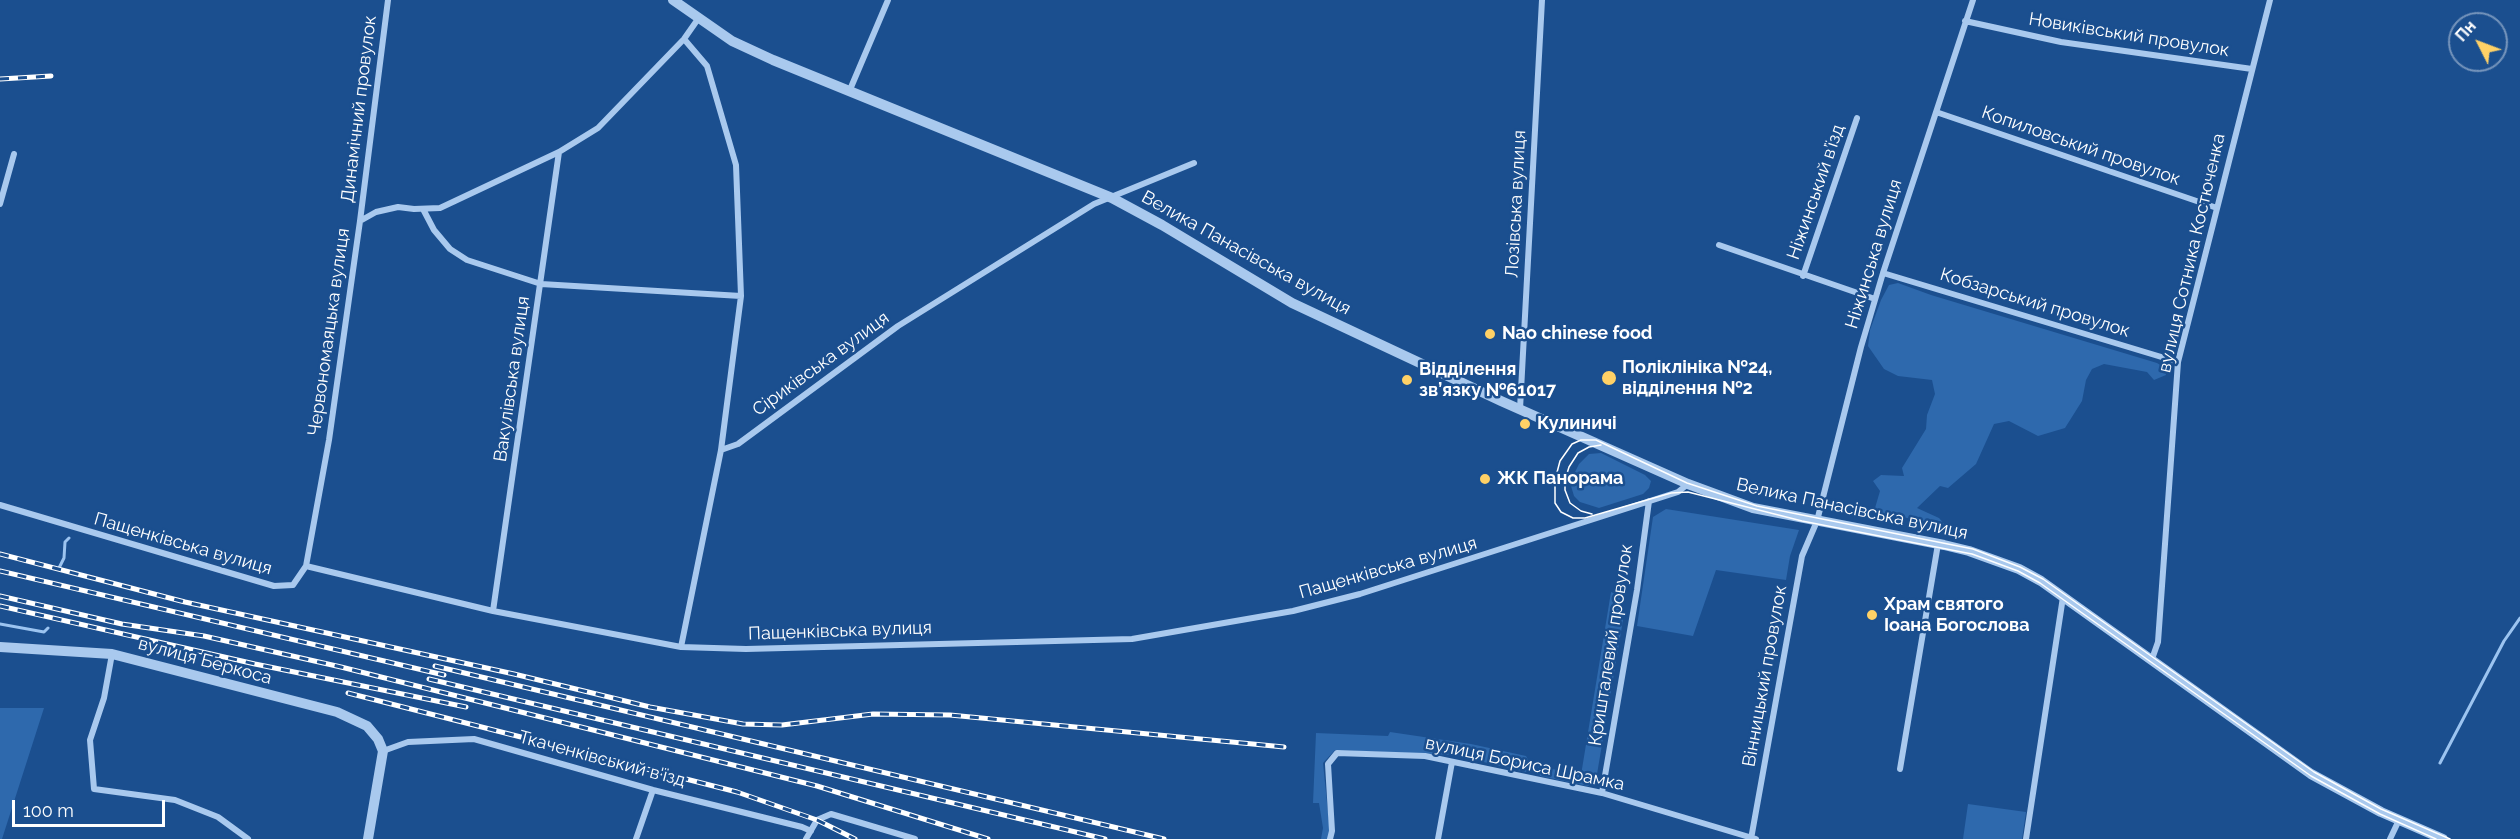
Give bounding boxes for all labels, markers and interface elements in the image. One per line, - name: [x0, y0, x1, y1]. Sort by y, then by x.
- street label: Новиківський провулок: [2027, 8, 2231, 62]
- north arrow: [2448, 12, 2508, 72]
- street label: Динамічний провулок: [337, 14, 381, 204]
- text: Пн: [2452, 17, 2480, 45]
- street label: Копиловський провулок: [1979, 102, 2183, 190]
- street label: Ніжинський в’їзд: [1783, 122, 1849, 262]
- street label: Лозівська вулиця: [1501, 129, 1531, 279]
- street label: вулиця Сотника Костюченка: [2154, 131, 2230, 375]
- street label: Ніжинська вулиця: [1841, 177, 1907, 331]
- street label: Велика Панасівська вулиця: [1138, 186, 1354, 320]
- street label: Червономаяцька вулиця: [304, 227, 354, 437]
- street label: Кобзарський провулок: [1938, 264, 2132, 342]
- street label: Вакулівська вулиця: [490, 295, 534, 463]
- street label: Сіриківська вулиця: [749, 307, 893, 421]
- place label: Nao chinese food: [1502, 323, 1652, 345]
- marker: Nao chinese food: [1483, 327, 1497, 341]
- place label: Поліклініка №24, відділення №2: [1622, 357, 1773, 400]
- place label: Відділення зв’язку №61017: [1419, 359, 1556, 401]
- marker: Поліклініка №24, відділення №2: [1600, 369, 1618, 387]
- marker: Відділення зв’язку №61017: [1400, 373, 1414, 387]
- place label: Кулиничі: [1537, 413, 1617, 435]
- marker: Кулиничі: [1518, 417, 1532, 431]
- place label: ЖК Панорама: [1497, 468, 1623, 490]
- marker: ЖК Панорама: [1478, 472, 1492, 486]
- street label: Велика Панасівська вулиця: [1734, 474, 1970, 544]
- street label: Пащенківська вулиця: [92, 508, 274, 580]
- street label: Пащенківська вулиця: [1297, 532, 1479, 604]
- street label: Кришталевий провулок: [1584, 543, 1638, 747]
- street label: Вінницький провулок: [1738, 584, 1792, 768]
- place label: Храм святого Іоана Богослова: [1884, 594, 2029, 636]
- marker: Храм святого Іоана Богослова: [1865, 608, 1879, 622]
- street label: Пащенківська вулиця: [748, 617, 932, 645]
- street label: вулиця Беркоса: [136, 633, 274, 689]
- street label: Ткаченківський в'їзд: [516, 726, 688, 792]
- street label: вулиця Бориса Шрамка: [1423, 732, 1627, 796]
- scale bar: [15, 788, 168, 826]
- text: 100 m: [23, 800, 74, 821]

